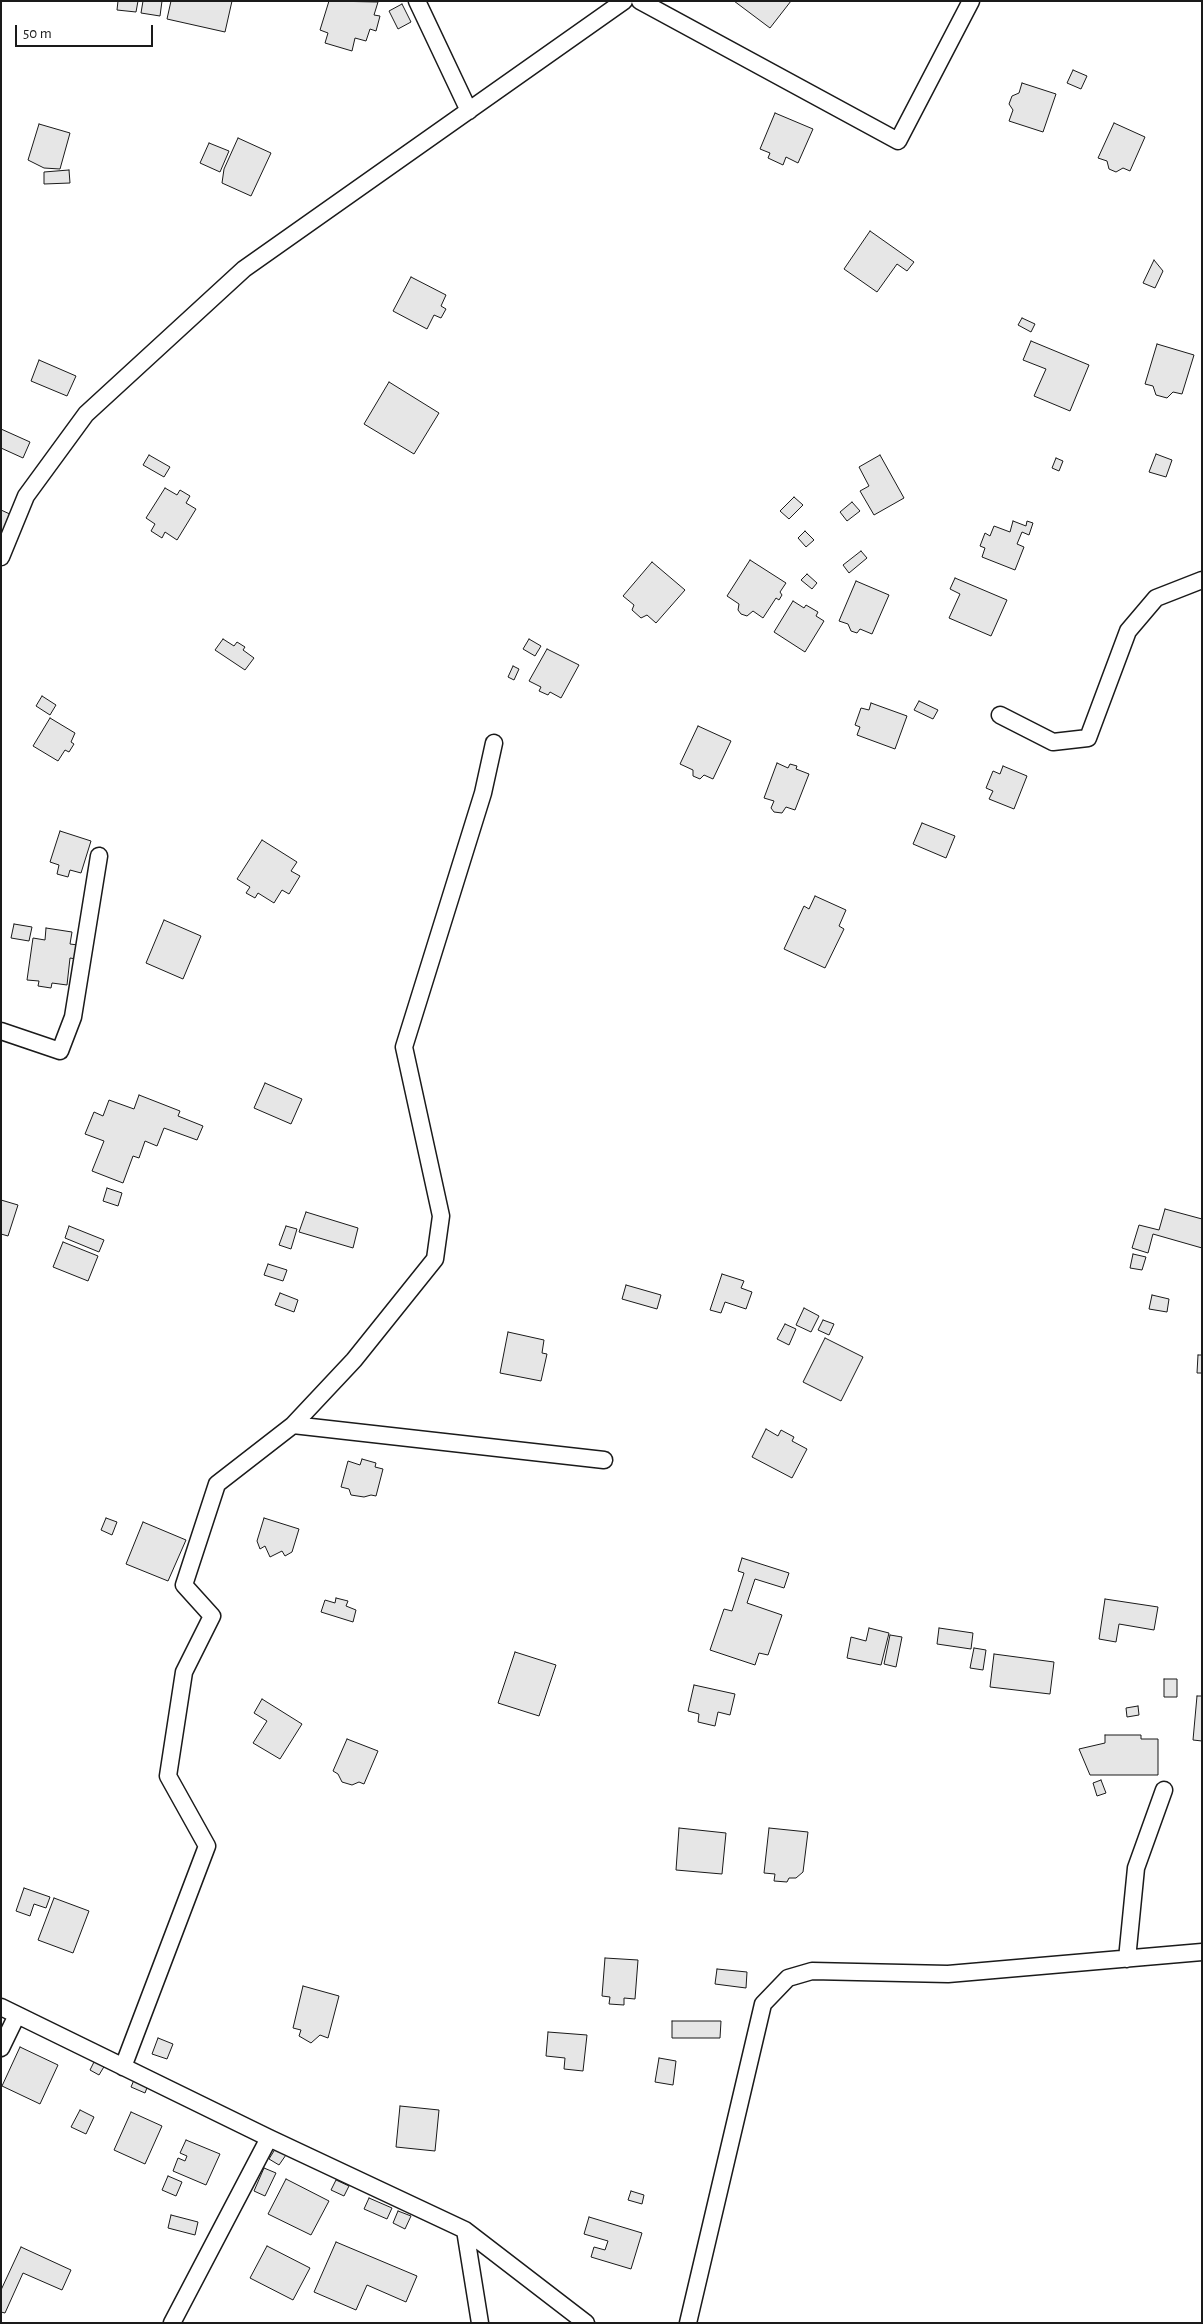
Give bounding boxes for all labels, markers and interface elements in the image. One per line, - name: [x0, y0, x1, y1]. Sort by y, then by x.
- scale bar: [18, 15, 155, 47]
- text: 50 m: [23, 26, 52, 41]

